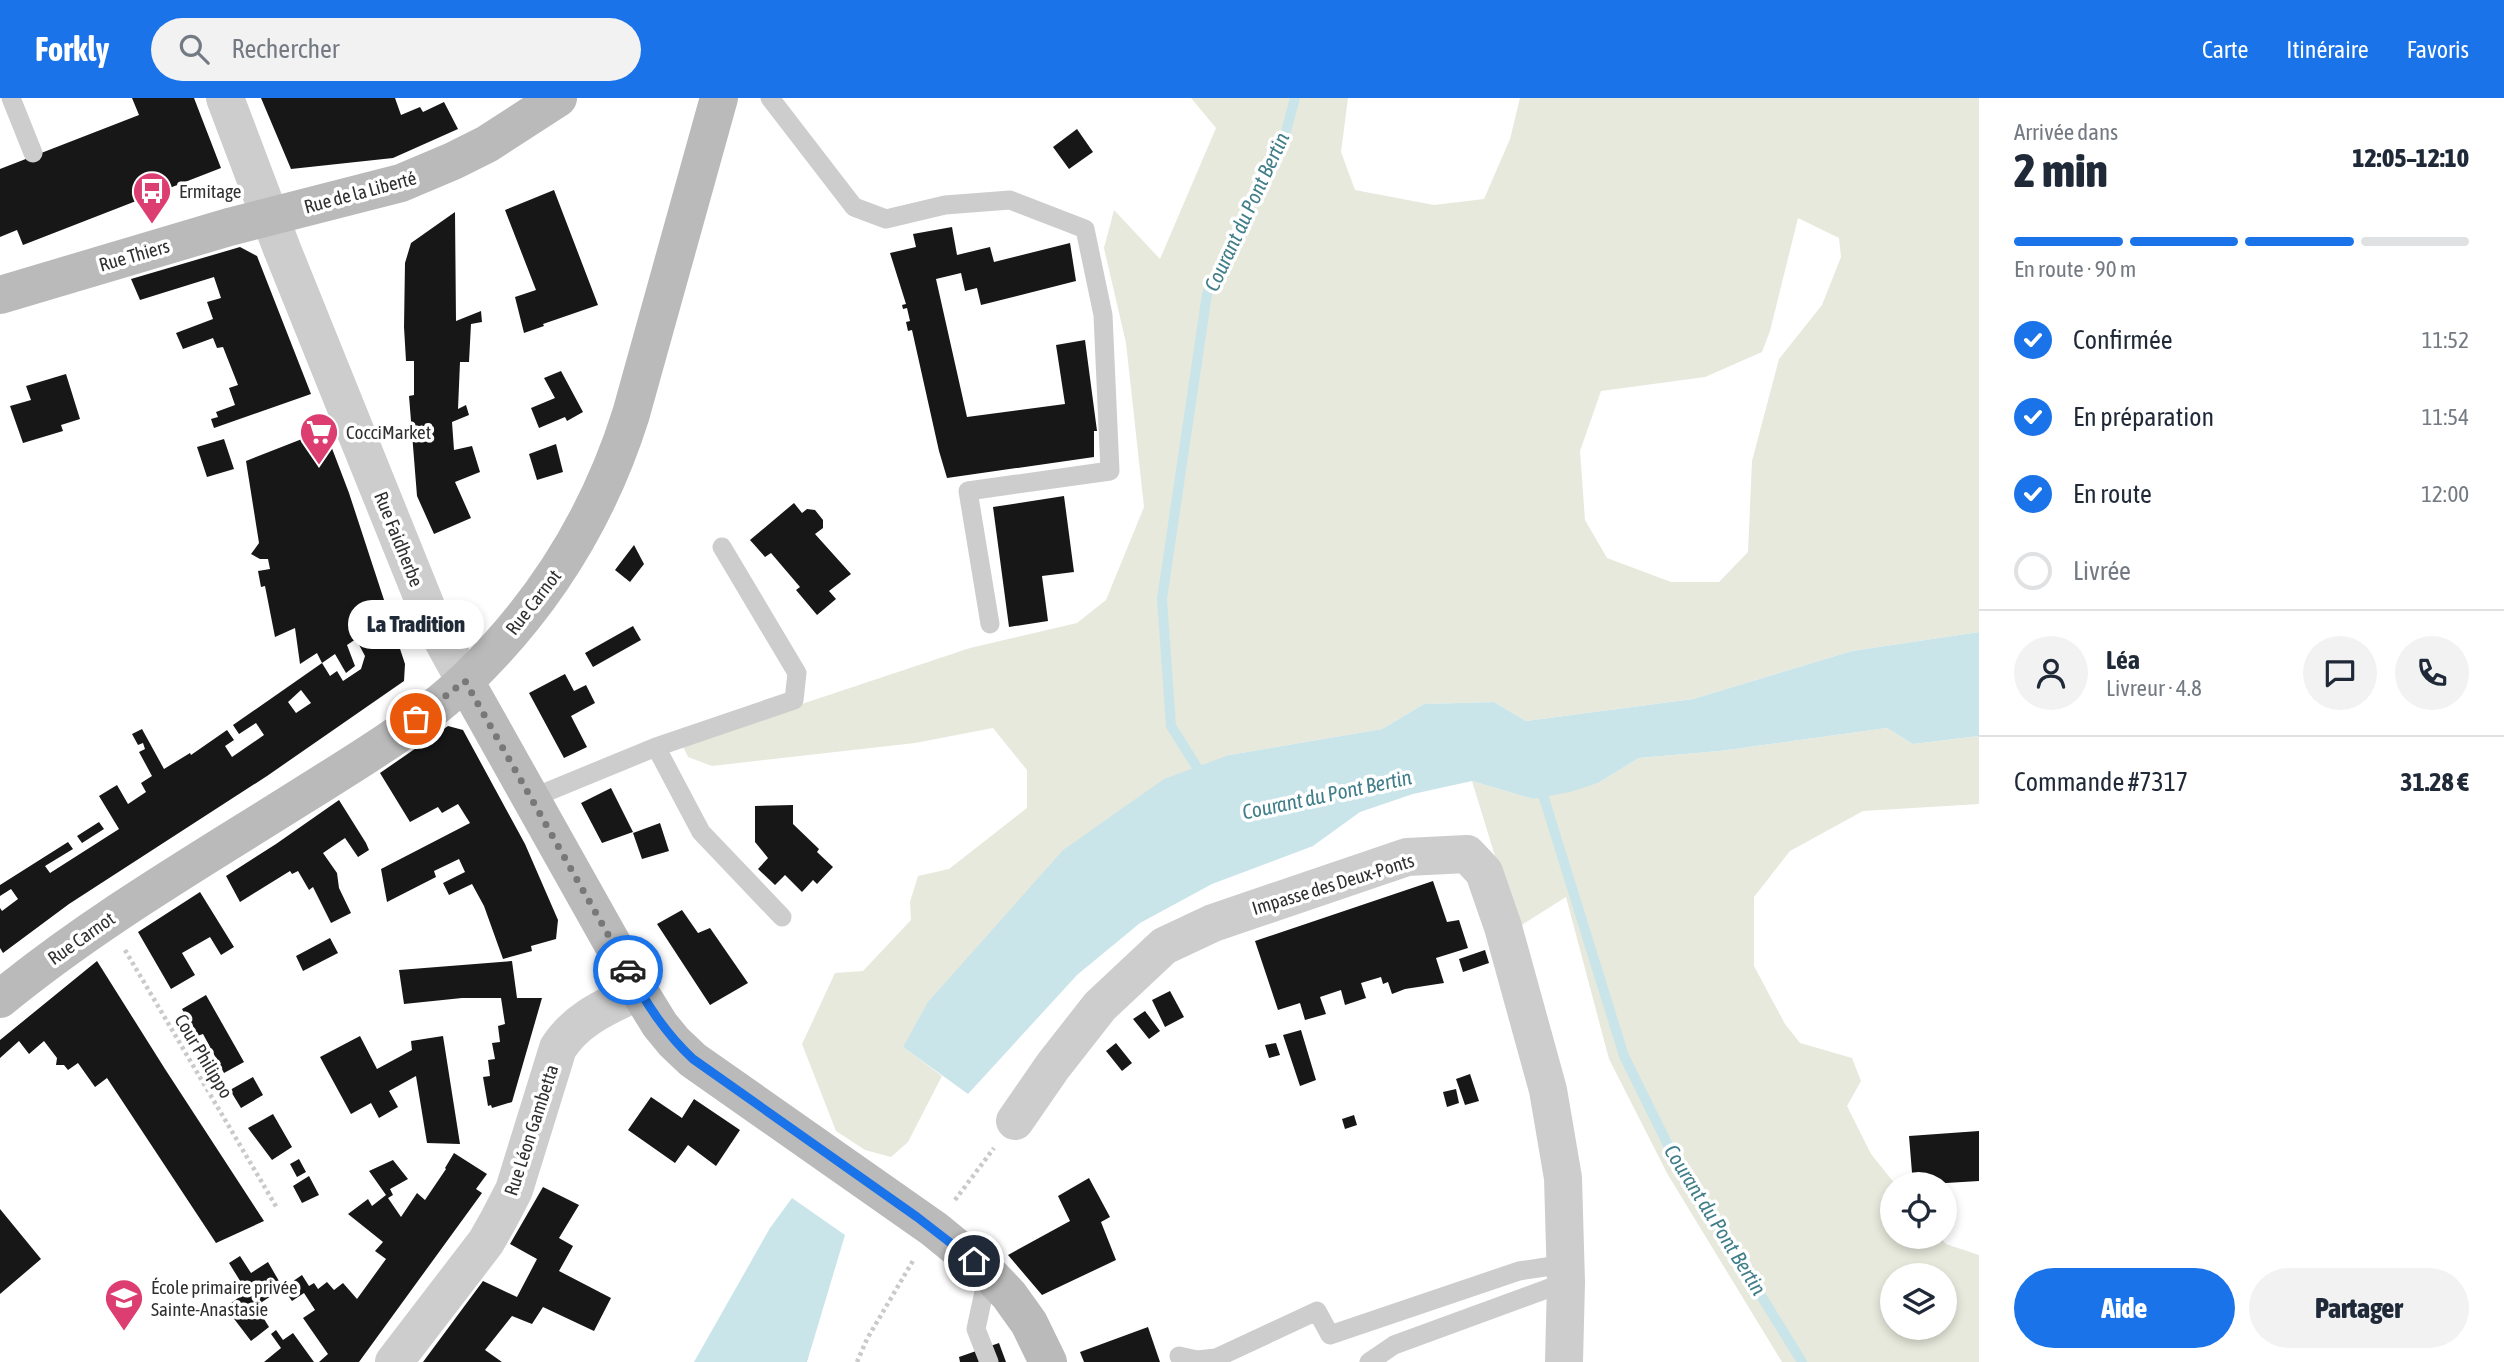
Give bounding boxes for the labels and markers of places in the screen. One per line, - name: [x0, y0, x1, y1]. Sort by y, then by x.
- bus stop icon: Ermitage: [131, 170, 173, 225]
- place label: Ermitage: [179, 180, 241, 202]
- supermarket icon: CocciMarket: [298, 411, 340, 466]
- place label: CocciMarket: [346, 421, 431, 443]
- callout: La Tradition: [348, 600, 484, 649]
- pin: [386, 689, 446, 749]
- pin: [944, 1231, 1004, 1291]
- place label: École primaire privée Sainte-Anastasie: [151, 1276, 298, 1320]
- school or university icon: École primaire privée Sainte-Anastasie: [103, 1277, 145, 1332]

